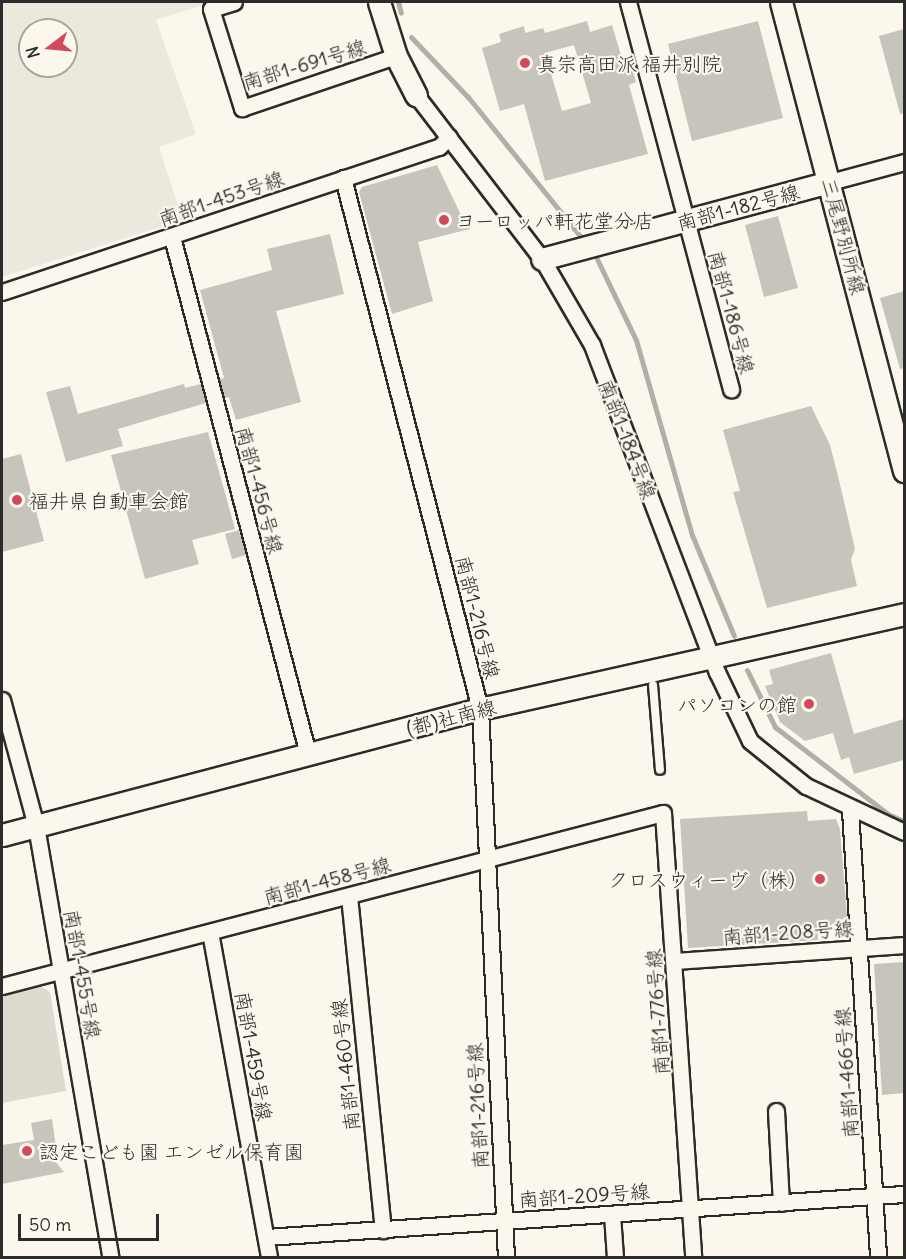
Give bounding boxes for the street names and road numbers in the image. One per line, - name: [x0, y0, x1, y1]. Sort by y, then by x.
- street label: 南部1-691号線: [240, 34, 368, 94]
- street label: 南部1-453号線: [155, 165, 287, 231]
- street label: 三尾野別所線: [817, 175, 871, 297]
- street label: 南部1-182号線: [674, 179, 802, 235]
- street label: 南部1-186号線: [704, 248, 760, 376]
- street label: 南部1-184号線: [594, 376, 662, 502]
- street label: 南部1-456号線: [231, 424, 289, 556]
- street label: 南部1-216号線: [451, 553, 505, 681]
- street label: (都)社南線: [403, 694, 499, 740]
- street label: 南部1-458号線: [261, 851, 393, 909]
- street label: 南部1-455号線: [60, 907, 106, 1041]
- street label: 南部1-208号線: [722, 915, 854, 949]
- street label: 南部1-776号線: [641, 948, 673, 1076]
- street label: 南部1-459号線: [231, 989, 277, 1123]
- street label: 南部1-460号線: [326, 998, 364, 1132]
- street label: 南部1-466号線: [829, 1007, 863, 1139]
- street label: 南部1-216号線: [462, 1042, 492, 1170]
- street label: 南部1-209号線: [518, 1178, 650, 1212]

